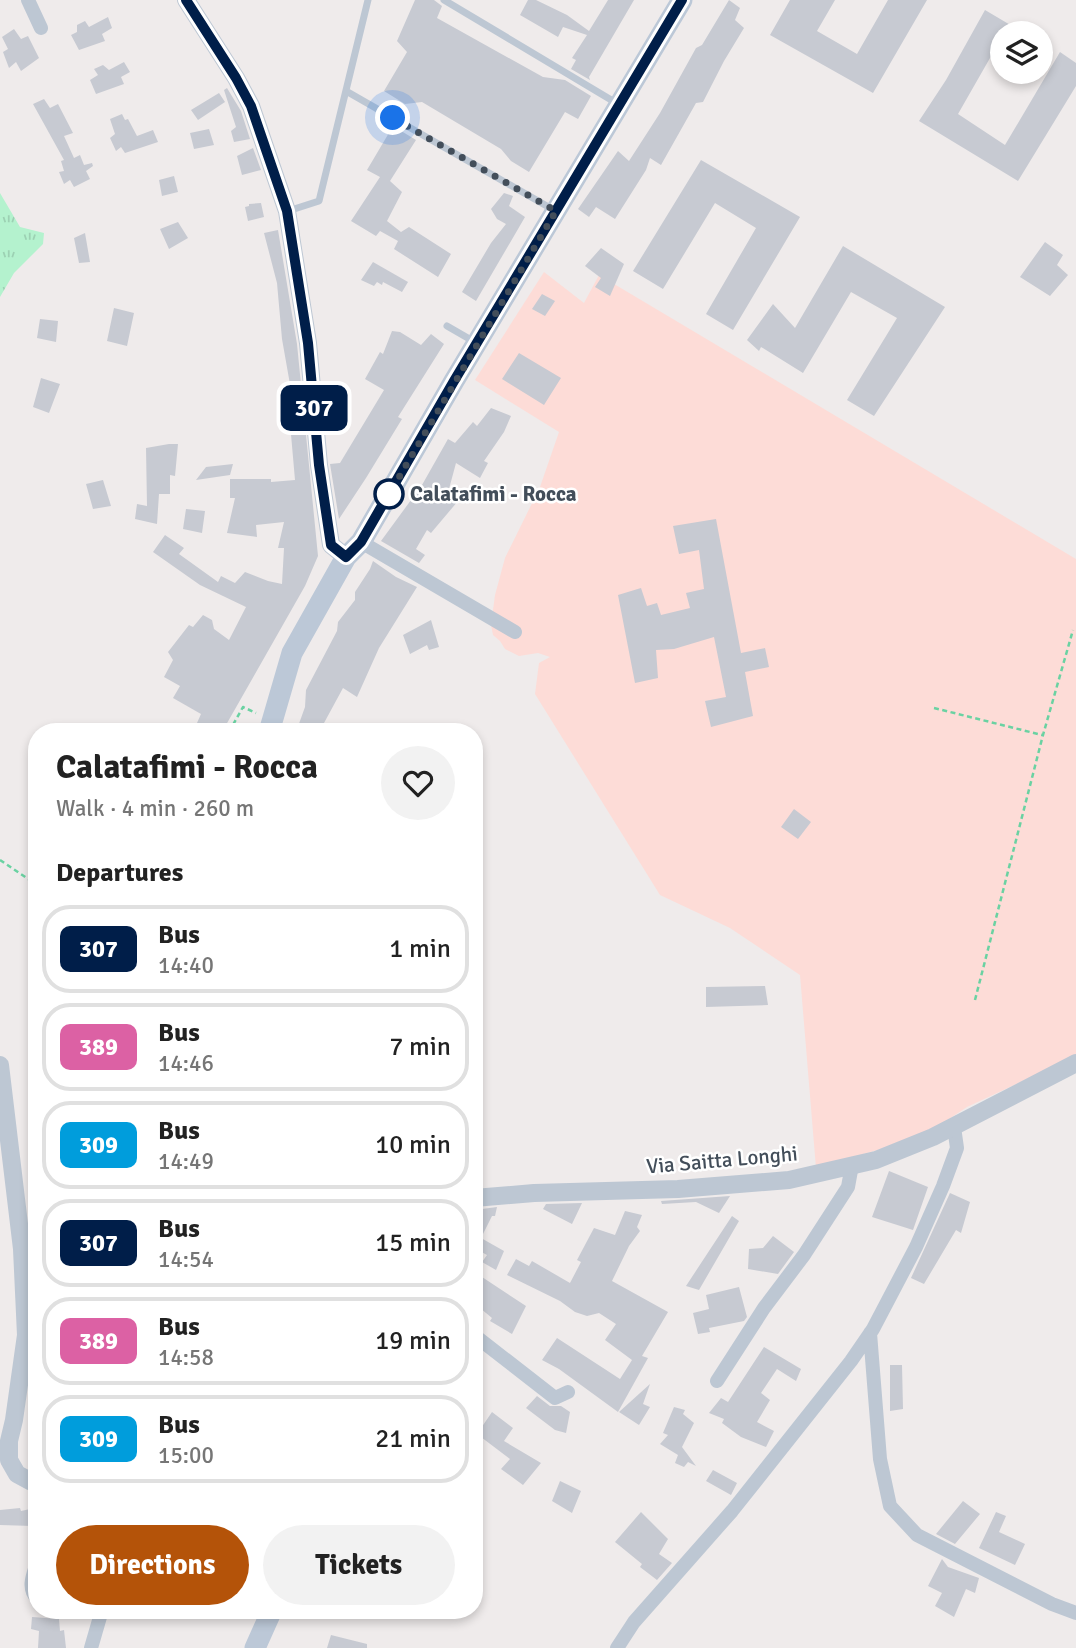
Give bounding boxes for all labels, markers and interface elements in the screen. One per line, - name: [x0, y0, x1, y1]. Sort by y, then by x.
- map controls: [990, 21, 1053, 84]
- button: layers: [990, 21, 1053, 84]
- your location: [375, 100, 410, 135]
- line badge: 307: [274, 385, 354, 431]
- text: 307: [295, 393, 333, 423]
- marker: Calatafimi - Rocca: [374, 479, 404, 509]
- place label: Calatafimi - Rocca: [410, 481, 577, 507]
- button: heart: [381, 746, 455, 820]
- text: Calatafimi - Rocca: [56, 747, 318, 788]
- text: Walk · 4 min · 260 m: [56, 794, 254, 823]
- text: Departures: [56, 857, 183, 889]
- text: Bus: [158, 919, 200, 951]
- text: 1 min: [389, 933, 451, 965]
- text: 307: [79, 934, 118, 964]
- text: 14:40: [158, 951, 214, 980]
- text: Bus: [158, 1017, 200, 1049]
- text: 7 min: [389, 1031, 451, 1063]
- text: 389: [79, 1032, 118, 1062]
- text: 14:46: [158, 1049, 214, 1078]
- text: Bus: [158, 1115, 200, 1147]
- text: 10 min: [375, 1129, 451, 1161]
- text: 309: [79, 1130, 118, 1160]
- street label: Via Saitta Longhi: [645, 1140, 799, 1180]
- text: 14:49: [158, 1147, 214, 1176]
- text: Bus: [158, 1213, 200, 1245]
- text: 15 min: [375, 1227, 451, 1259]
- text: 307: [79, 1228, 118, 1258]
- text: 14:54: [158, 1245, 214, 1274]
- text: Bus: [158, 1311, 200, 1343]
- text: 19 min: [375, 1325, 451, 1357]
- text: 389: [79, 1326, 118, 1356]
- text: 14:58: [158, 1343, 214, 1372]
- text: Bus: [158, 1409, 200, 1441]
- text: 21 min: [375, 1423, 451, 1455]
- text: 309: [79, 1424, 118, 1454]
- text: 15:00: [158, 1441, 214, 1470]
- button: Directions: [56, 1525, 249, 1605]
- button: Tickets: [263, 1525, 455, 1605]

